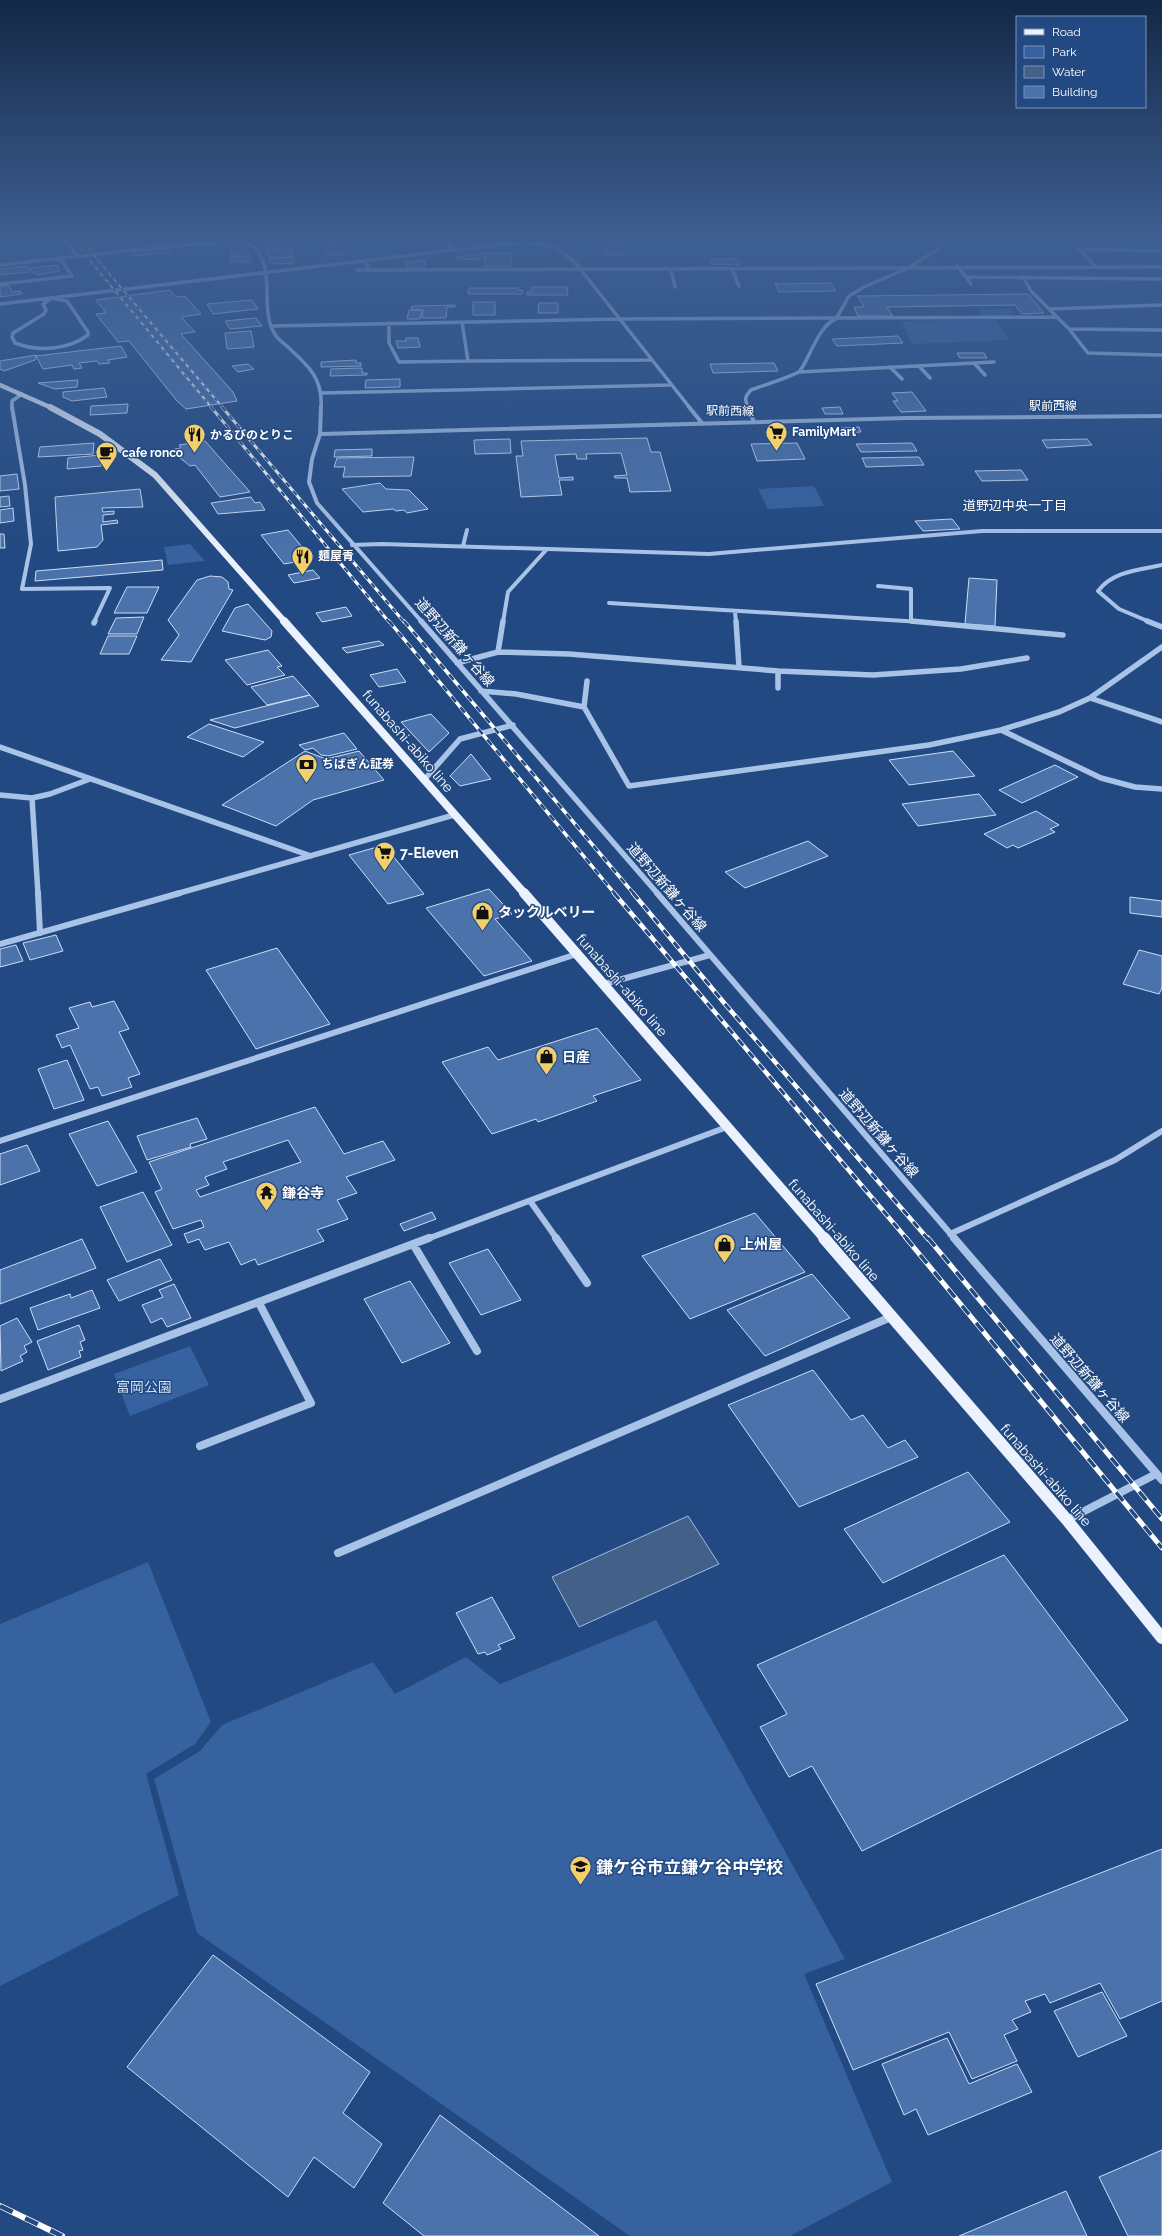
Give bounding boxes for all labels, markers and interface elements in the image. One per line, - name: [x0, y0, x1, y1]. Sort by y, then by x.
- legend: [1016, 16, 1146, 108]
- text: Road: [1052, 25, 1081, 39]
- text: Park: [1052, 45, 1077, 59]
- text: Water: [1052, 65, 1086, 79]
- text: Building: [1052, 85, 1098, 99]
- street label: 駅前西線: [1029, 399, 1077, 413]
- street label: 駅前西線: [706, 404, 754, 418]
- supermarket icon: FamilyMart: [764, 419, 790, 452]
- restaurant icon: かるびのとりこ: [181, 422, 207, 455]
- place label: FamilyMart: [792, 425, 856, 439]
- place label: かるびのとりこ: [210, 428, 294, 442]
- cafe icon: cafe ronco: [94, 440, 120, 473]
- place label: cafe ronco: [122, 446, 183, 460]
- district label: 道野辺中央一丁目: [963, 498, 1067, 513]
- restaurant icon: 麺屋青: [289, 543, 315, 576]
- place label: 麺屋青: [318, 549, 354, 563]
- street label: 道野辺新鎌ヶ谷線: [412, 594, 498, 690]
- street label: funabashi-abiko line: [359, 687, 457, 795]
- bank icon: ちばぎん証券: [293, 751, 319, 784]
- place label: ちばぎん証券: [322, 757, 394, 771]
- street label: 道野辺新鎌ヶ谷線: [624, 839, 710, 935]
- supermarket icon: 7-Eleven: [371, 840, 397, 873]
- place label: 7-Eleven: [400, 845, 459, 861]
- shop icon: タックルベリー: [470, 899, 496, 932]
- place label: タックルベリー: [498, 904, 596, 920]
- street label: funabashi-abiko line: [573, 931, 671, 1039]
- shop icon: 日産: [534, 1044, 560, 1077]
- place label: 日産: [562, 1049, 590, 1065]
- street label: 道野辺新鎌ヶ谷線: [836, 1085, 922, 1181]
- street label: funabashi-abiko line: [785, 1176, 883, 1284]
- temple icon: 鎌谷寺: [254, 1180, 280, 1213]
- place label: 鎌谷寺: [282, 1185, 324, 1201]
- shop icon: 上州屋: [712, 1231, 738, 1264]
- place label: 上州屋: [740, 1236, 782, 1252]
- street label: 道野辺新鎌ヶ谷線: [1047, 1330, 1133, 1426]
- park label: 富岡公園: [116, 1379, 172, 1395]
- street label: funabashi-abiko line: [997, 1421, 1095, 1529]
- school or university icon: 鎌ケ谷市立鎌ケ谷中学校: [568, 1854, 594, 1887]
- place label: 鎌ケ谷市立鎌ケ谷中学校: [596, 1857, 783, 1877]

